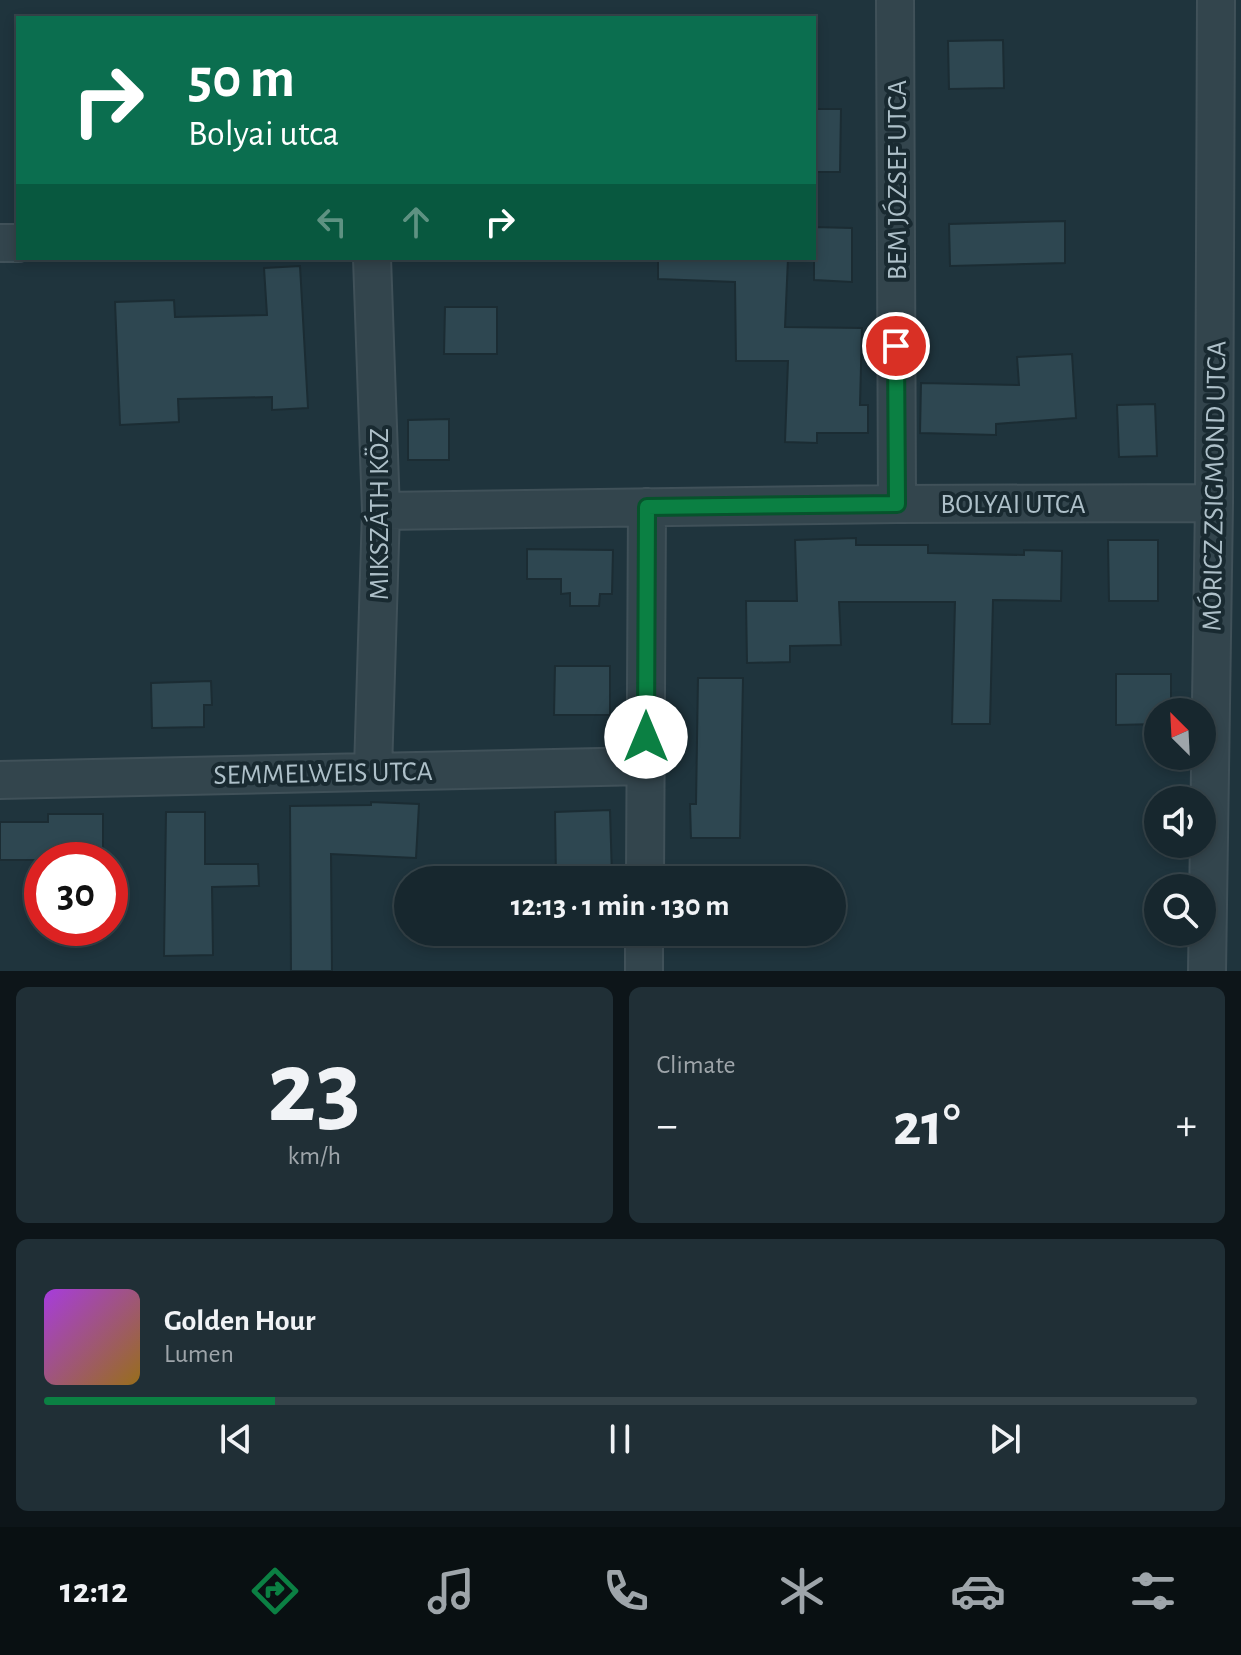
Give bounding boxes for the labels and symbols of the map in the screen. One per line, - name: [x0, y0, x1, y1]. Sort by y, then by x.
- street label: BEM JÓZSEF UTCA: [881, 80, 912, 280]
- pin: [862, 312, 930, 380]
- street label: MÓRICZ ZSIGMOND UTCA: [1195, 340, 1232, 632]
- street label: MIKSZÁTH KÖZ: [363, 428, 394, 600]
- street label: BOLYAI UTCA: [940, 491, 1086, 519]
- position arrow: [604, 695, 688, 779]
- north arrow: [1144, 698, 1216, 770]
- street label: SEMMELWEIS UTCA: [213, 758, 433, 790]
- speed limit sign: 30: [24, 842, 128, 946]

